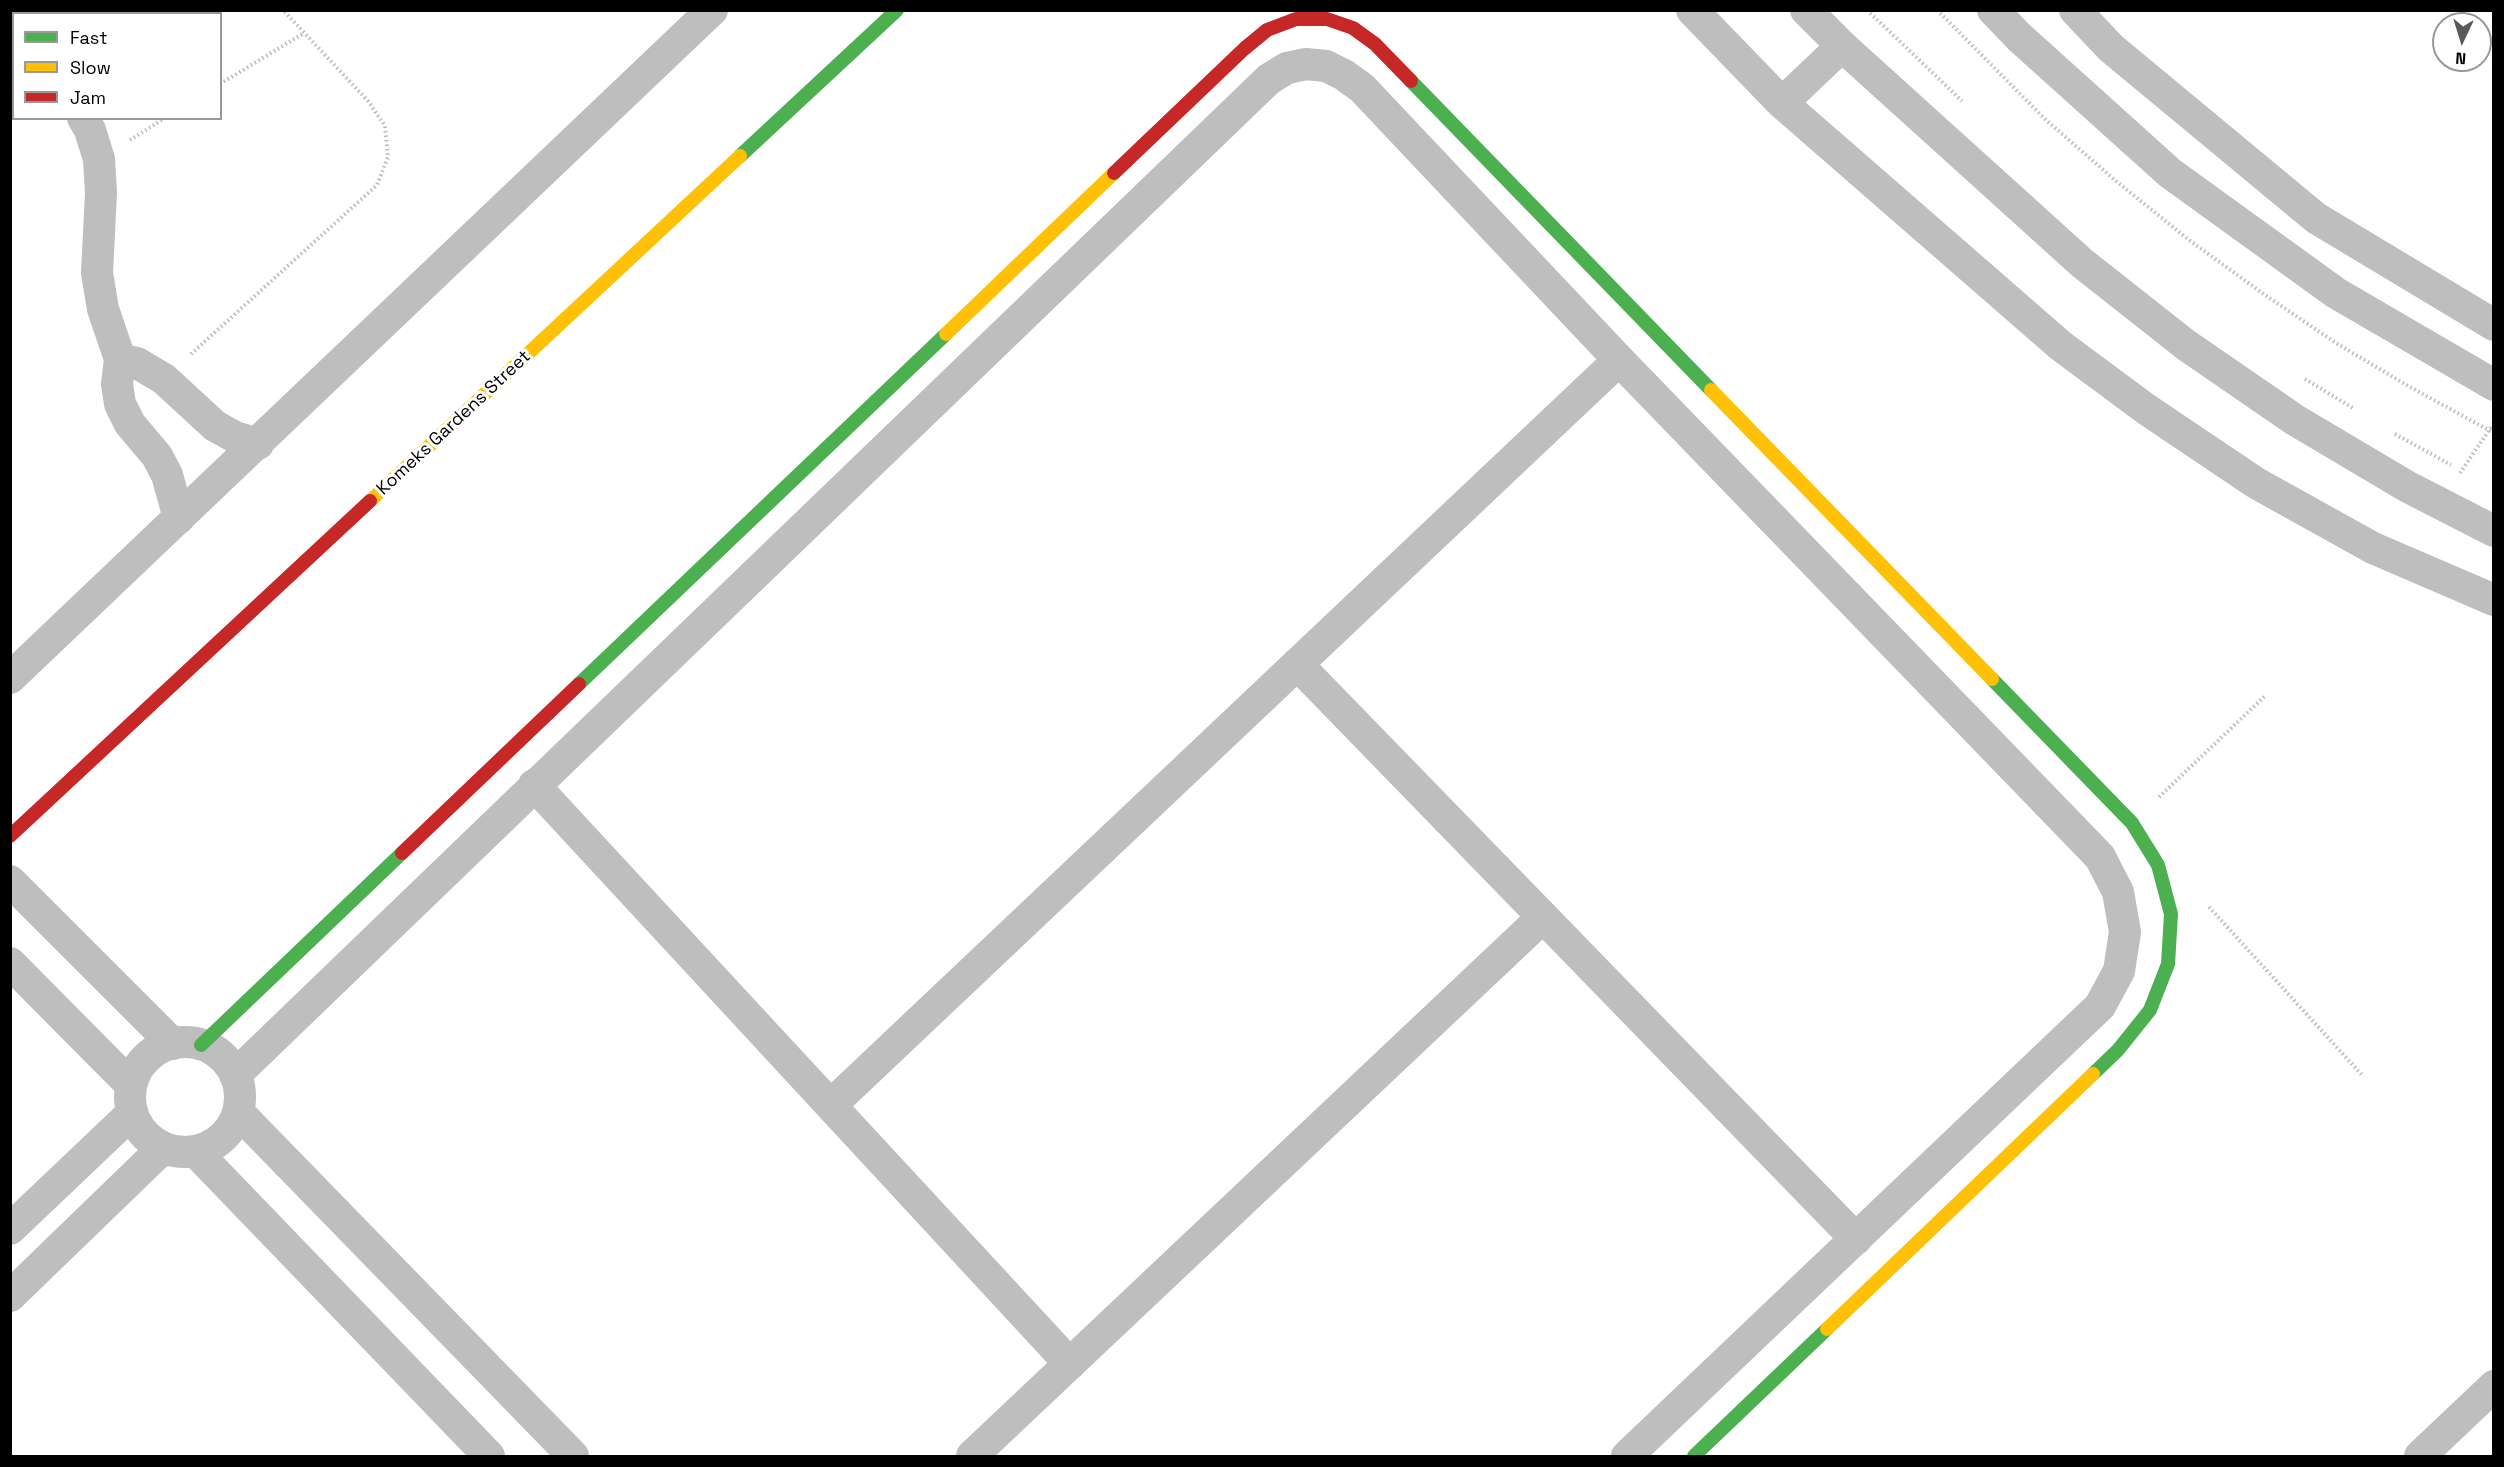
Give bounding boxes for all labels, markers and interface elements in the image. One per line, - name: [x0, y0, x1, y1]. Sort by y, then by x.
- legend: [12, 12, 222, 120]
- north arrow: [2432, 12, 2492, 72]
- text: Fast: [70, 26, 107, 49]
- text: N: [2455, 48, 2467, 69]
- text: Slow: [70, 56, 111, 79]
- text: Jam: [70, 86, 106, 109]
- street label: Komeks Gardens Street: [373, 346, 535, 500]

